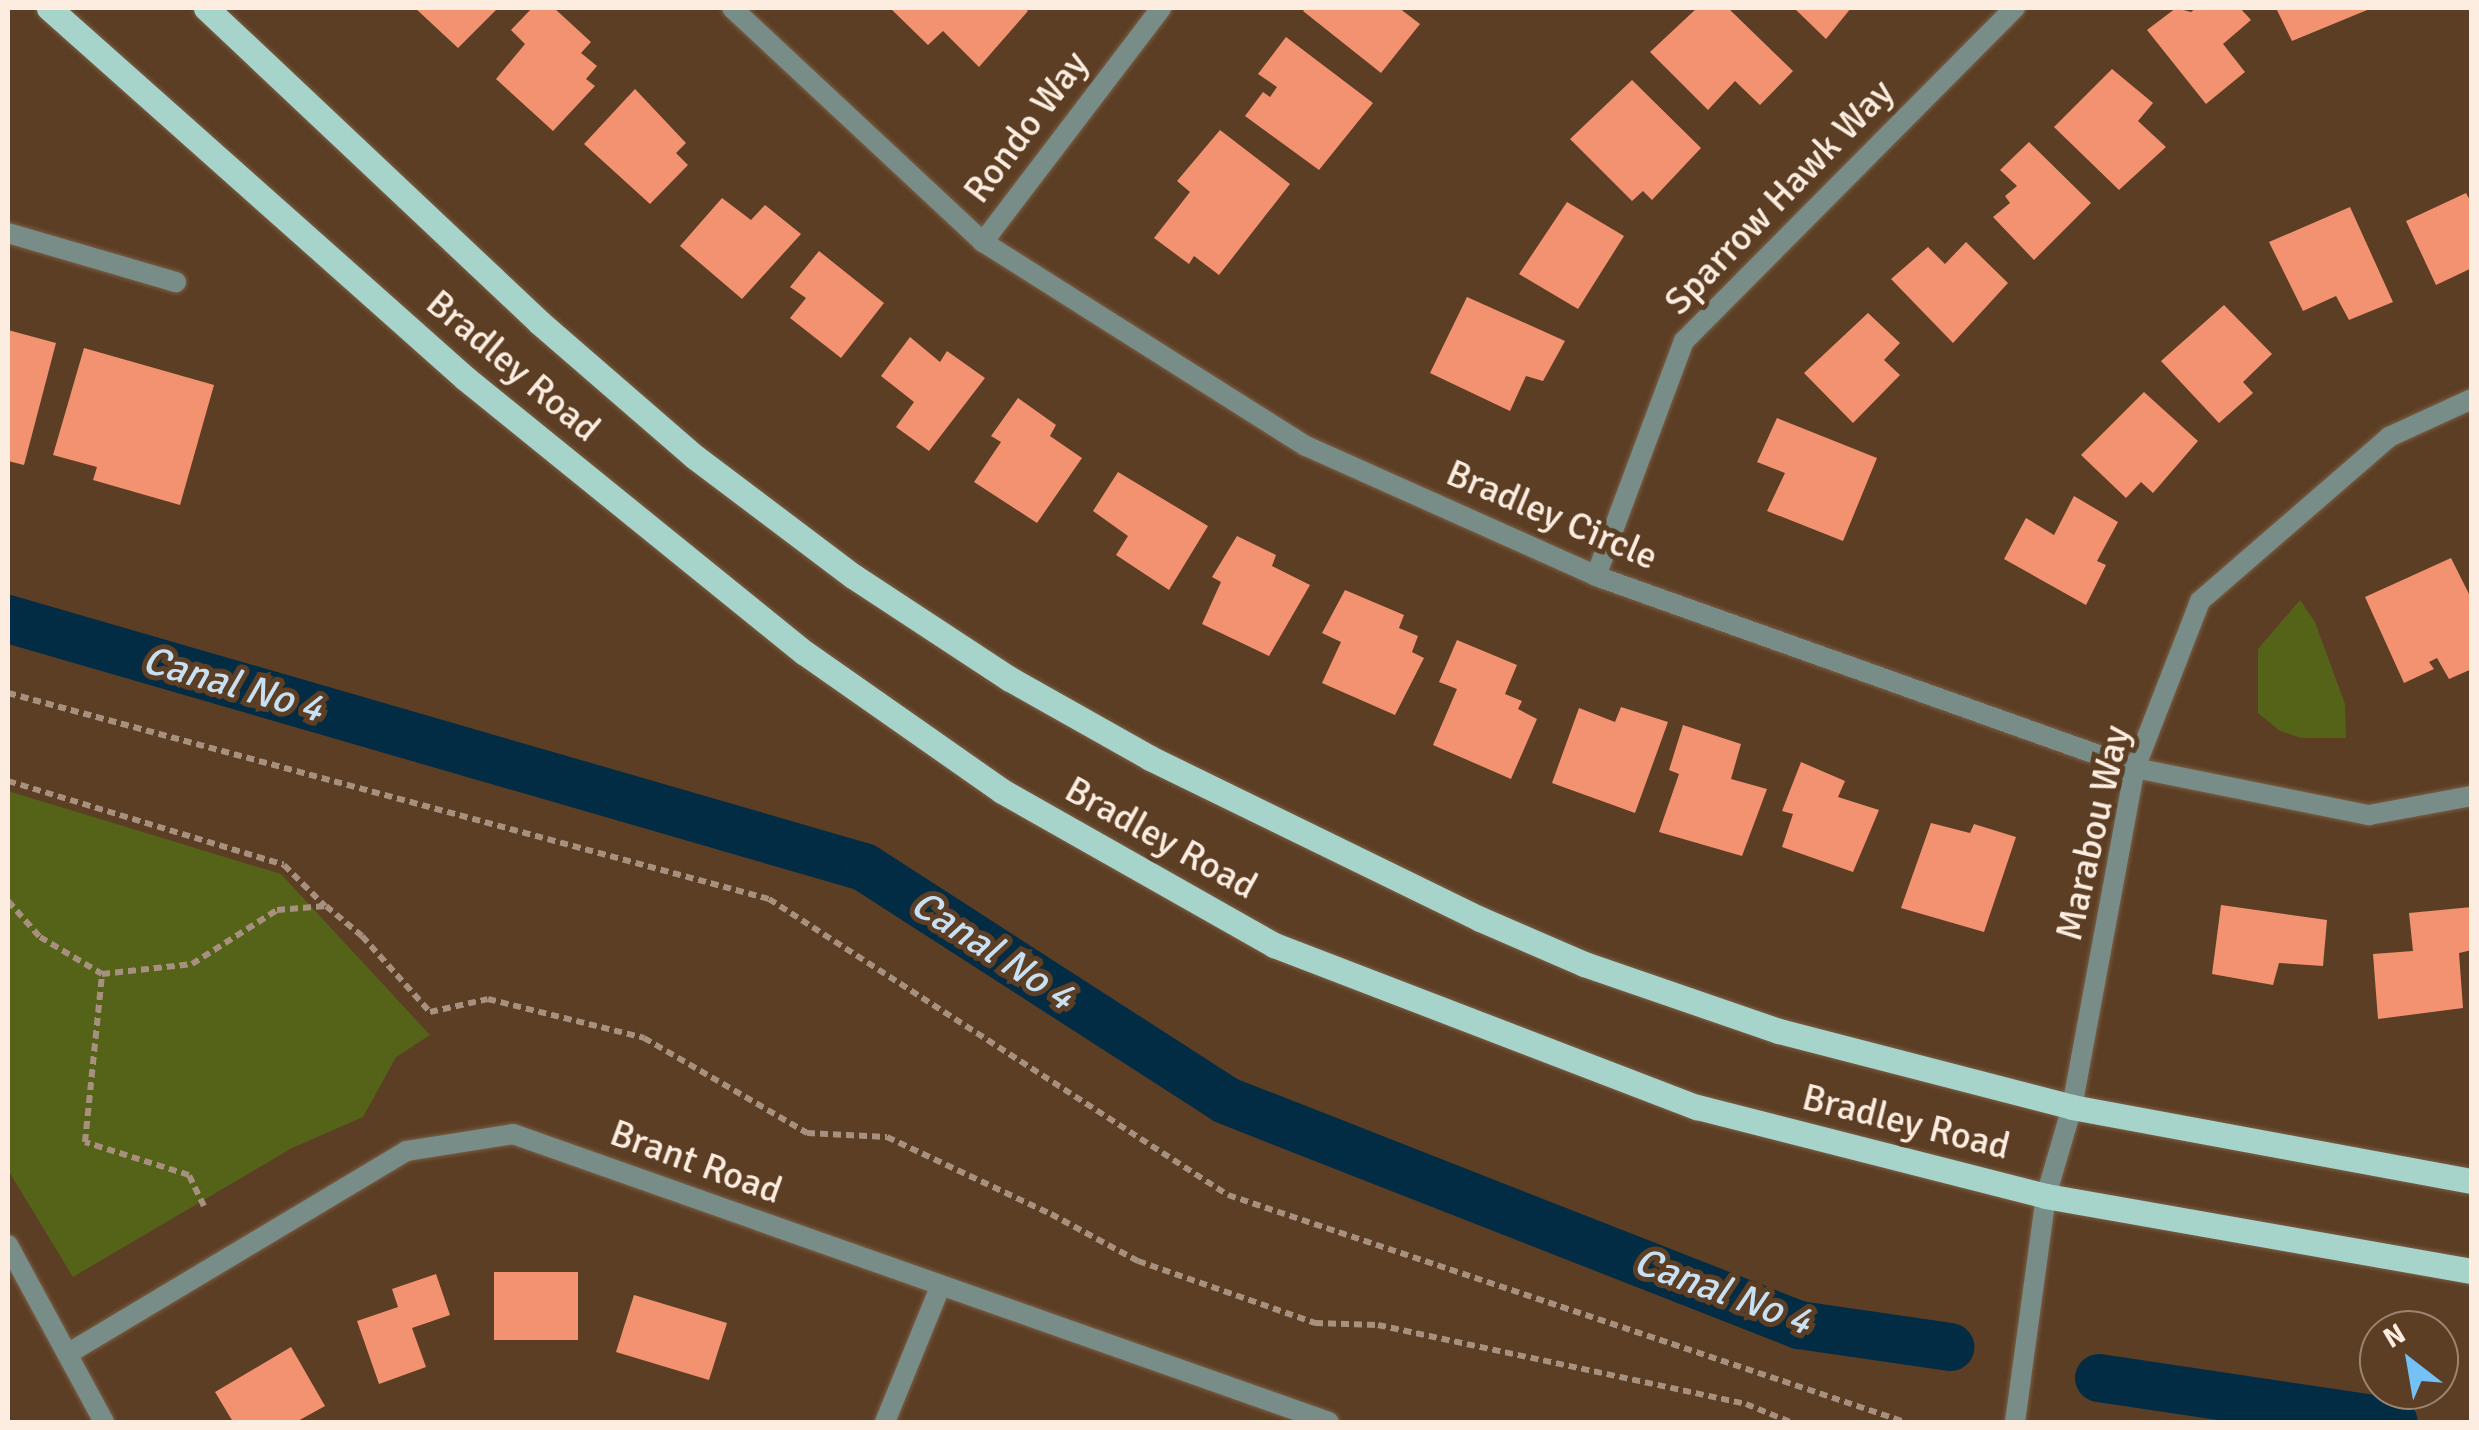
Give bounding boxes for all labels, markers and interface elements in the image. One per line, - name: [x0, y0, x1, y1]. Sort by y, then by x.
- street label: Rondo Way: [954, 42, 1098, 212]
- street label: Sparrow Hawk Way: [1655, 70, 1903, 324]
- street label: Bradley Road: [417, 280, 609, 452]
- street label: Bradley Circle: [1440, 450, 1664, 580]
- water label: Canal No 4: [137, 635, 329, 733]
- street label: Marabou Way: [2046, 721, 2140, 945]
- street label: Bradley Road: [1057, 767, 1265, 909]
- water label: Canal No 4: [902, 879, 1084, 1021]
- street label: Bradley Road: [1798, 1074, 2014, 1170]
- street label: Brant Road: [604, 1110, 788, 1214]
- water label: Canal No 4: [1628, 1237, 1818, 1345]
- north arrow: [2359, 1310, 2459, 1410]
- text: N: [2377, 1316, 2412, 1356]

